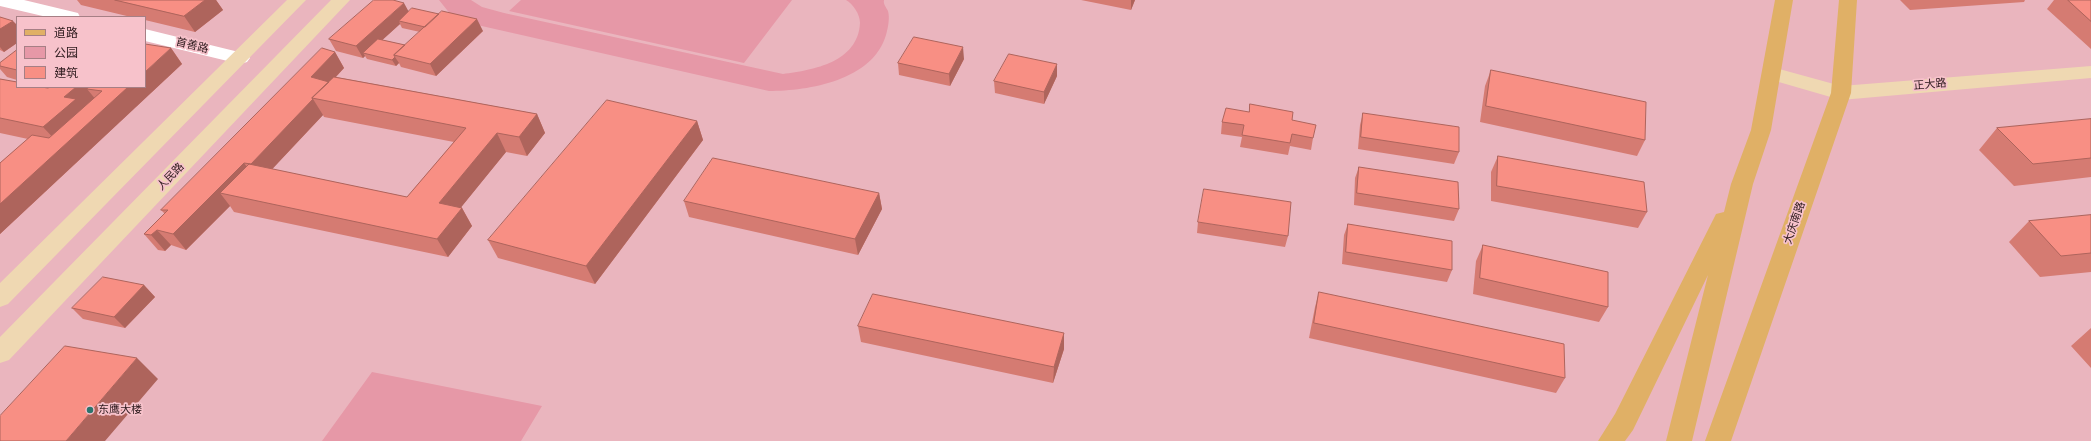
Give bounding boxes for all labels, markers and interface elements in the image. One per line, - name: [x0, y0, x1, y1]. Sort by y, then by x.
- legend: [16, 16, 146, 88]
- text: 道路: [54, 24, 78, 41]
- street label: 首善路: [174, 36, 210, 56]
- text: 公园: [54, 44, 78, 61]
- text: 建筑: [54, 64, 78, 81]
- street label: 正大路: [1913, 77, 1947, 93]
- street label: 人民路: [155, 161, 187, 193]
- street label: 大庆南路: [1782, 200, 1808, 246]
- place label: 东鹰大楼: [98, 403, 142, 417]
- marker: 东鹰大楼: [85, 405, 95, 415]

